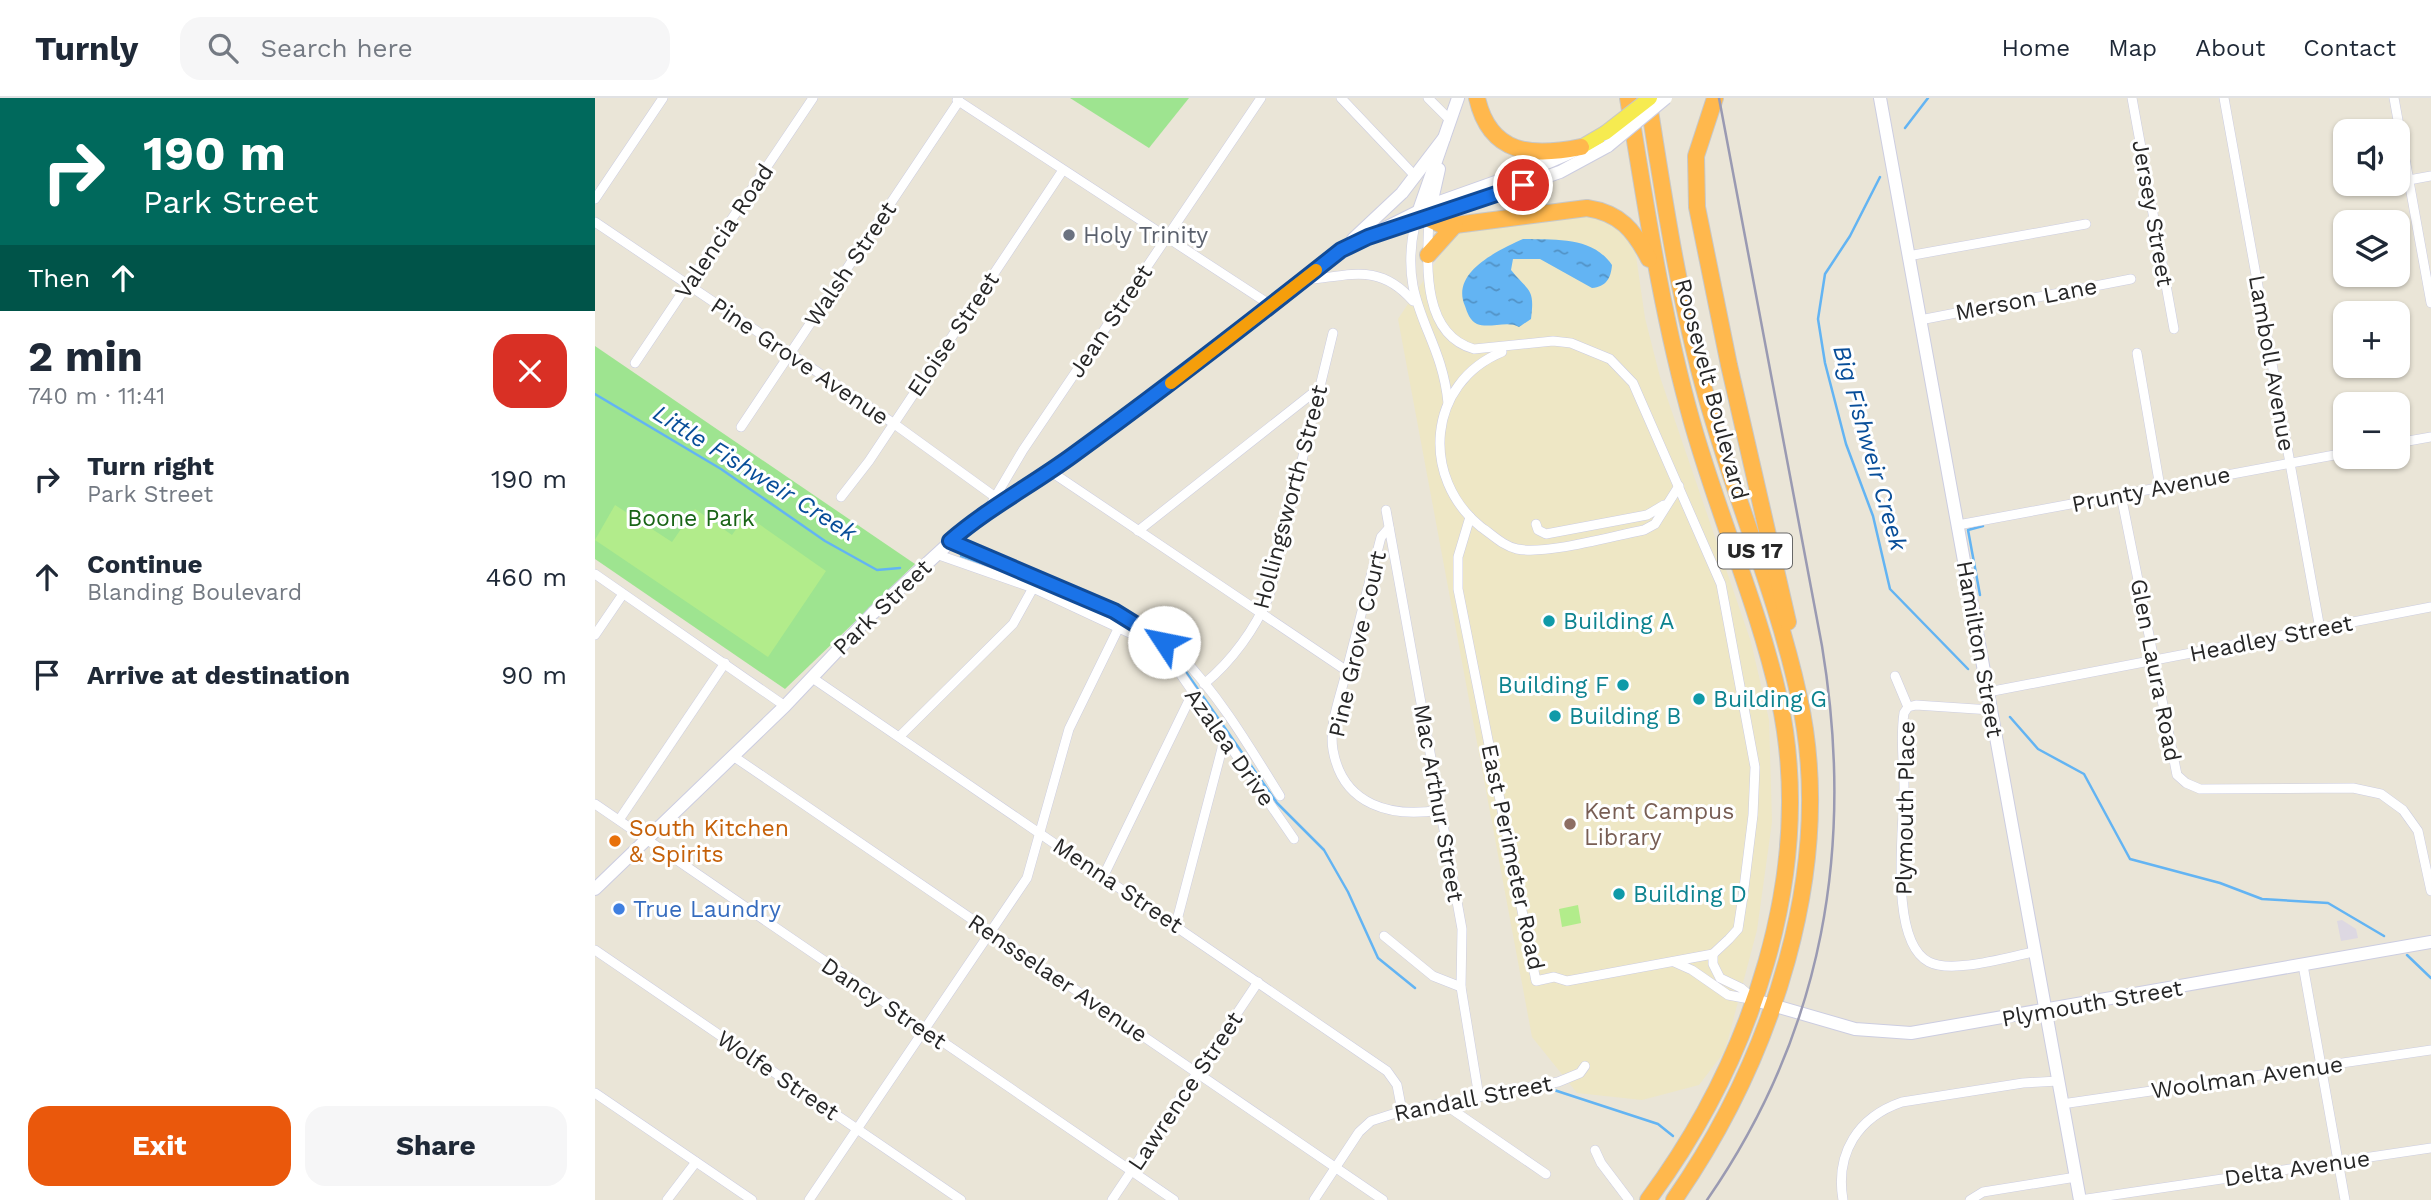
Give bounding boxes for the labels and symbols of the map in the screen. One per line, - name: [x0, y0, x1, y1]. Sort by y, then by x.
- street label: Jersey Street: [2126, 138, 2179, 289]
- pin: [1493, 155, 1553, 215]
- street label: Valencia Road: [669, 159, 779, 304]
- street label: Walsh Street: [799, 196, 902, 332]
- place label: Holy Trinity: [1083, 222, 1208, 249]
- marker: Holy Trinity: [1061, 227, 1077, 243]
- street label: Jean Street: [1063, 259, 1158, 383]
- street label: Eloise Street: [902, 267, 1005, 402]
- street label: Merson Lane: [1953, 273, 2099, 326]
- street label: Lamboll Avenue: [2243, 273, 2300, 453]
- street label: Roosevelt Boulevard: [1669, 276, 1754, 503]
- street label: Pine Grove Avenue: [706, 292, 894, 431]
- water label: Big Fishweir Creek: [1827, 342, 1913, 555]
- street label: Hollingsworth Street: [1248, 382, 1333, 612]
- water label: Little Fishweir Creek: [648, 399, 863, 548]
- street label: Prunty Avenue: [2070, 461, 2233, 518]
- park label: Boone Park: [627, 505, 755, 532]
- road number: US 17: [1718, 533, 1792, 568]
- street label: Pine Grove Court: [1323, 548, 1392, 740]
- street label: Park Street: [828, 554, 937, 661]
- street label: Hamilton Street: [1951, 559, 2008, 740]
- street label: Glen Laura Road: [2125, 576, 2186, 764]
- position arrow: [1127, 605, 1201, 679]
- place label: Building A: [1563, 608, 1674, 635]
- street label: Headley Street: [2187, 609, 2355, 668]
- marker: Building A: [1541, 613, 1557, 629]
- place label: Building F: [1498, 672, 1609, 699]
- marker: Building F: [1615, 677, 1631, 693]
- street label: Azalea Drive: [1179, 683, 1280, 812]
- place label: Building G: [1713, 686, 1827, 713]
- marker: Building G: [1691, 691, 1707, 707]
- street label: Mac Arthur Street: [1408, 702, 1469, 904]
- place label: Building B: [1569, 703, 1681, 730]
- marker: Building B: [1547, 708, 1563, 724]
- street label: Plymouth Place: [1890, 721, 1921, 895]
- street label: East Perimeter Road: [1475, 742, 1550, 973]
- place label: Kent Campus Library: [1584, 798, 1734, 851]
- place label: South Kitchen & Spirits: [629, 815, 789, 868]
- marker: Kent Campus Library: [1562, 816, 1578, 832]
- street label: Menna Street: [1048, 832, 1188, 939]
- marker: South Kitchen & Spirits: [607, 833, 623, 849]
- place label: Building D: [1633, 881, 1747, 908]
- marker: Building D: [1611, 886, 1627, 902]
- place label: True Laundry: [633, 896, 781, 923]
- marker: True Laundry: [611, 901, 627, 917]
- street label: Rensselaer Avenue: [963, 908, 1152, 1048]
- street label: Dancy Street: [816, 952, 952, 1055]
- street label: Plymouth Street: [2000, 974, 2185, 1033]
- street label: Lawrence Street: [1122, 1007, 1249, 1176]
- street label: Wolfe Street: [712, 1025, 844, 1126]
- street label: Woolman Avenue: [2149, 1051, 2345, 1104]
- street label: Randall Street: [1392, 1070, 1555, 1127]
- street label: Delta Avenue: [2222, 1145, 2372, 1192]

